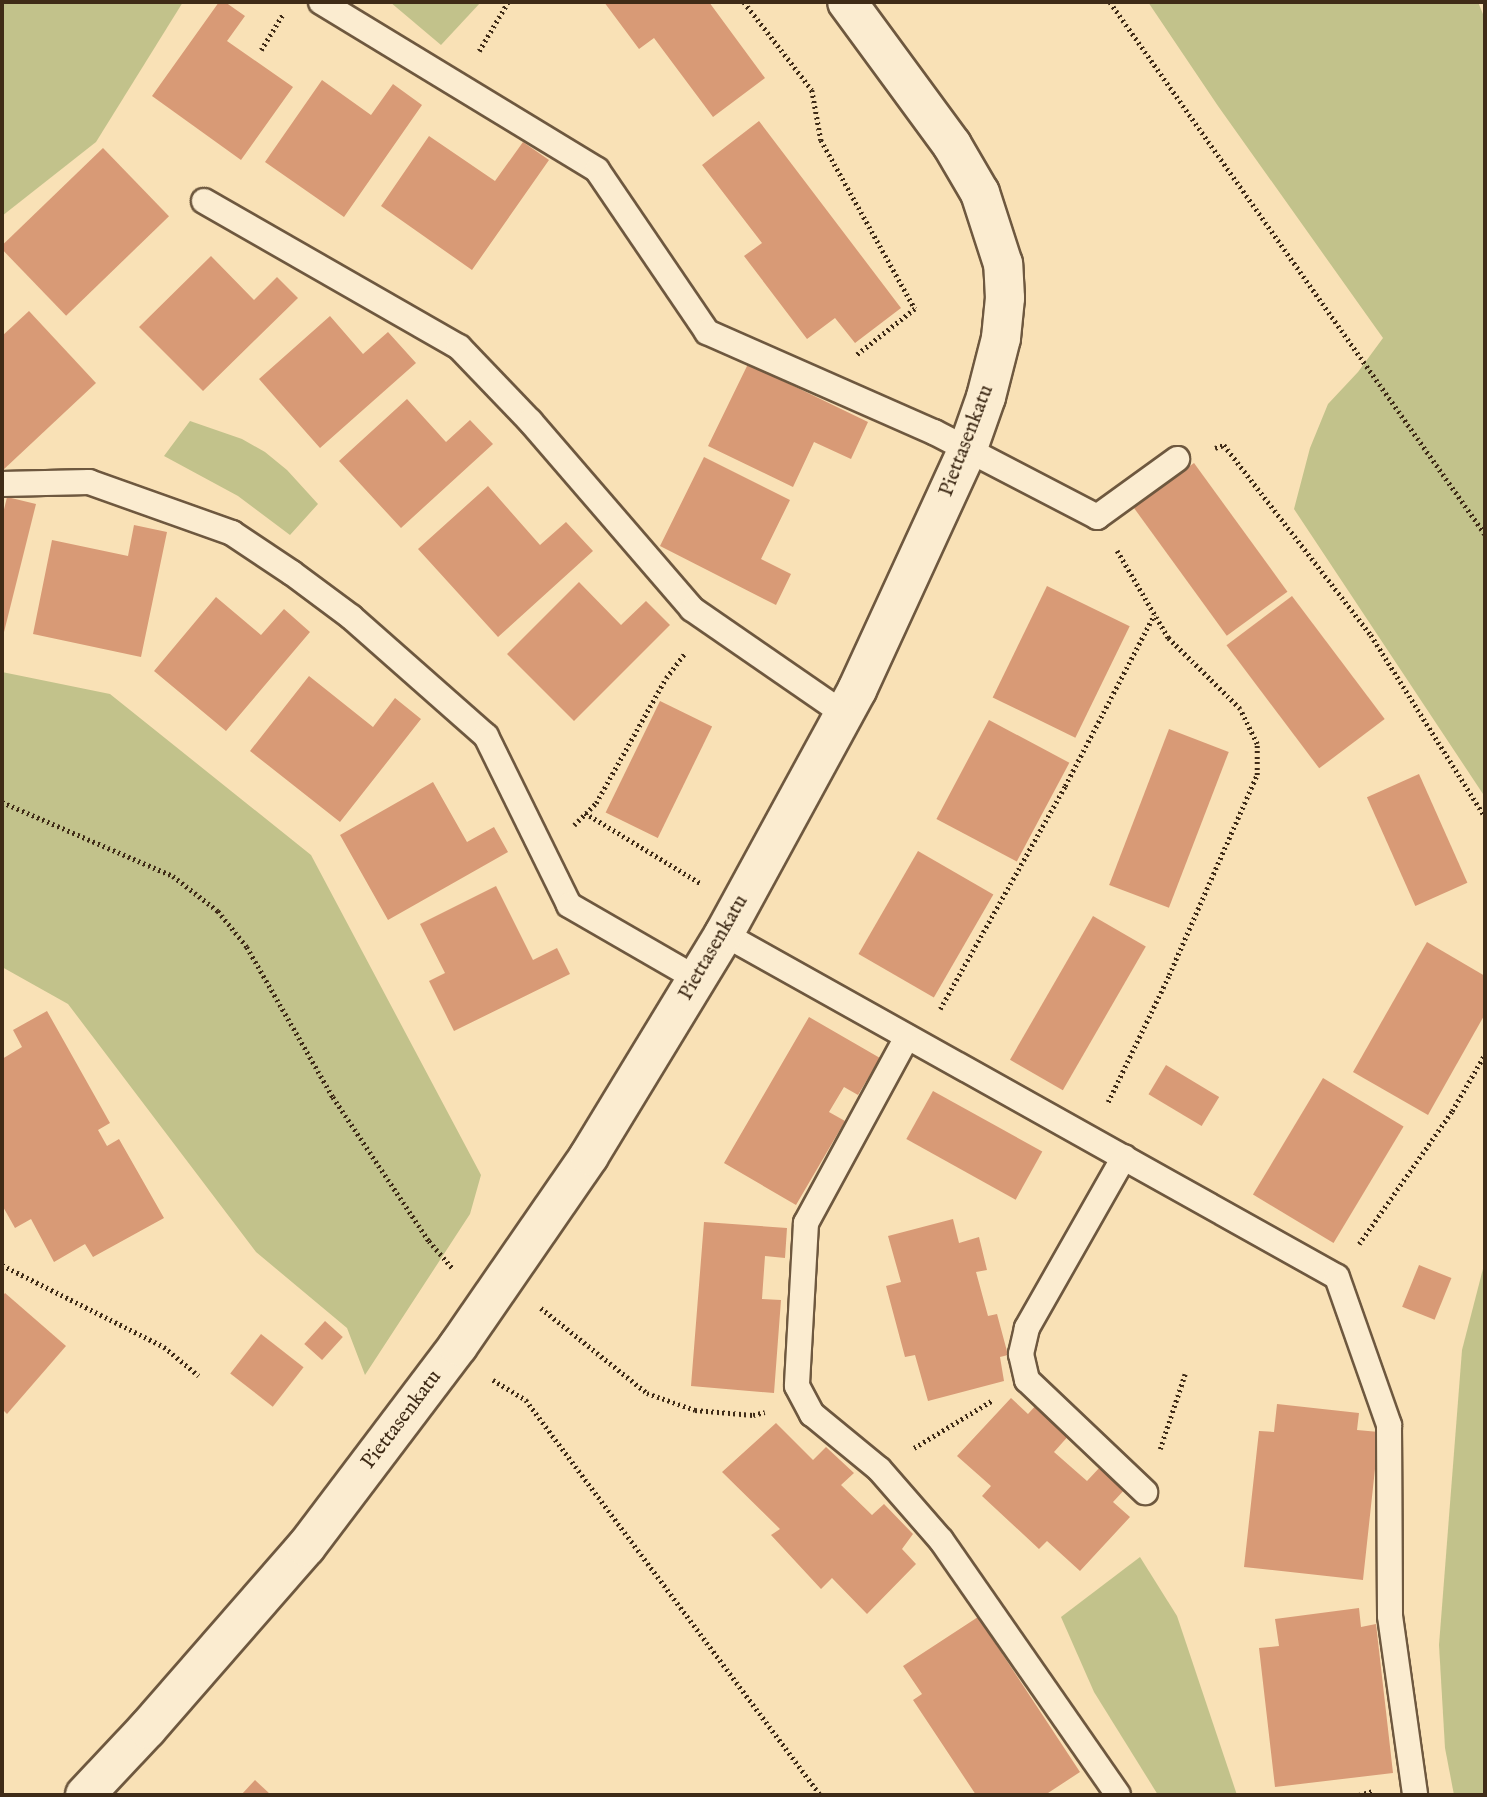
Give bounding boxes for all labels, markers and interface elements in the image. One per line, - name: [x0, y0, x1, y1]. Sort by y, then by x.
- street label: Piettasenkatu: [934, 382, 1000, 500]
- street label: Piettasenkatu: [674, 891, 754, 1005]
- street label: Piettasenkatu: [357, 1366, 447, 1474]

